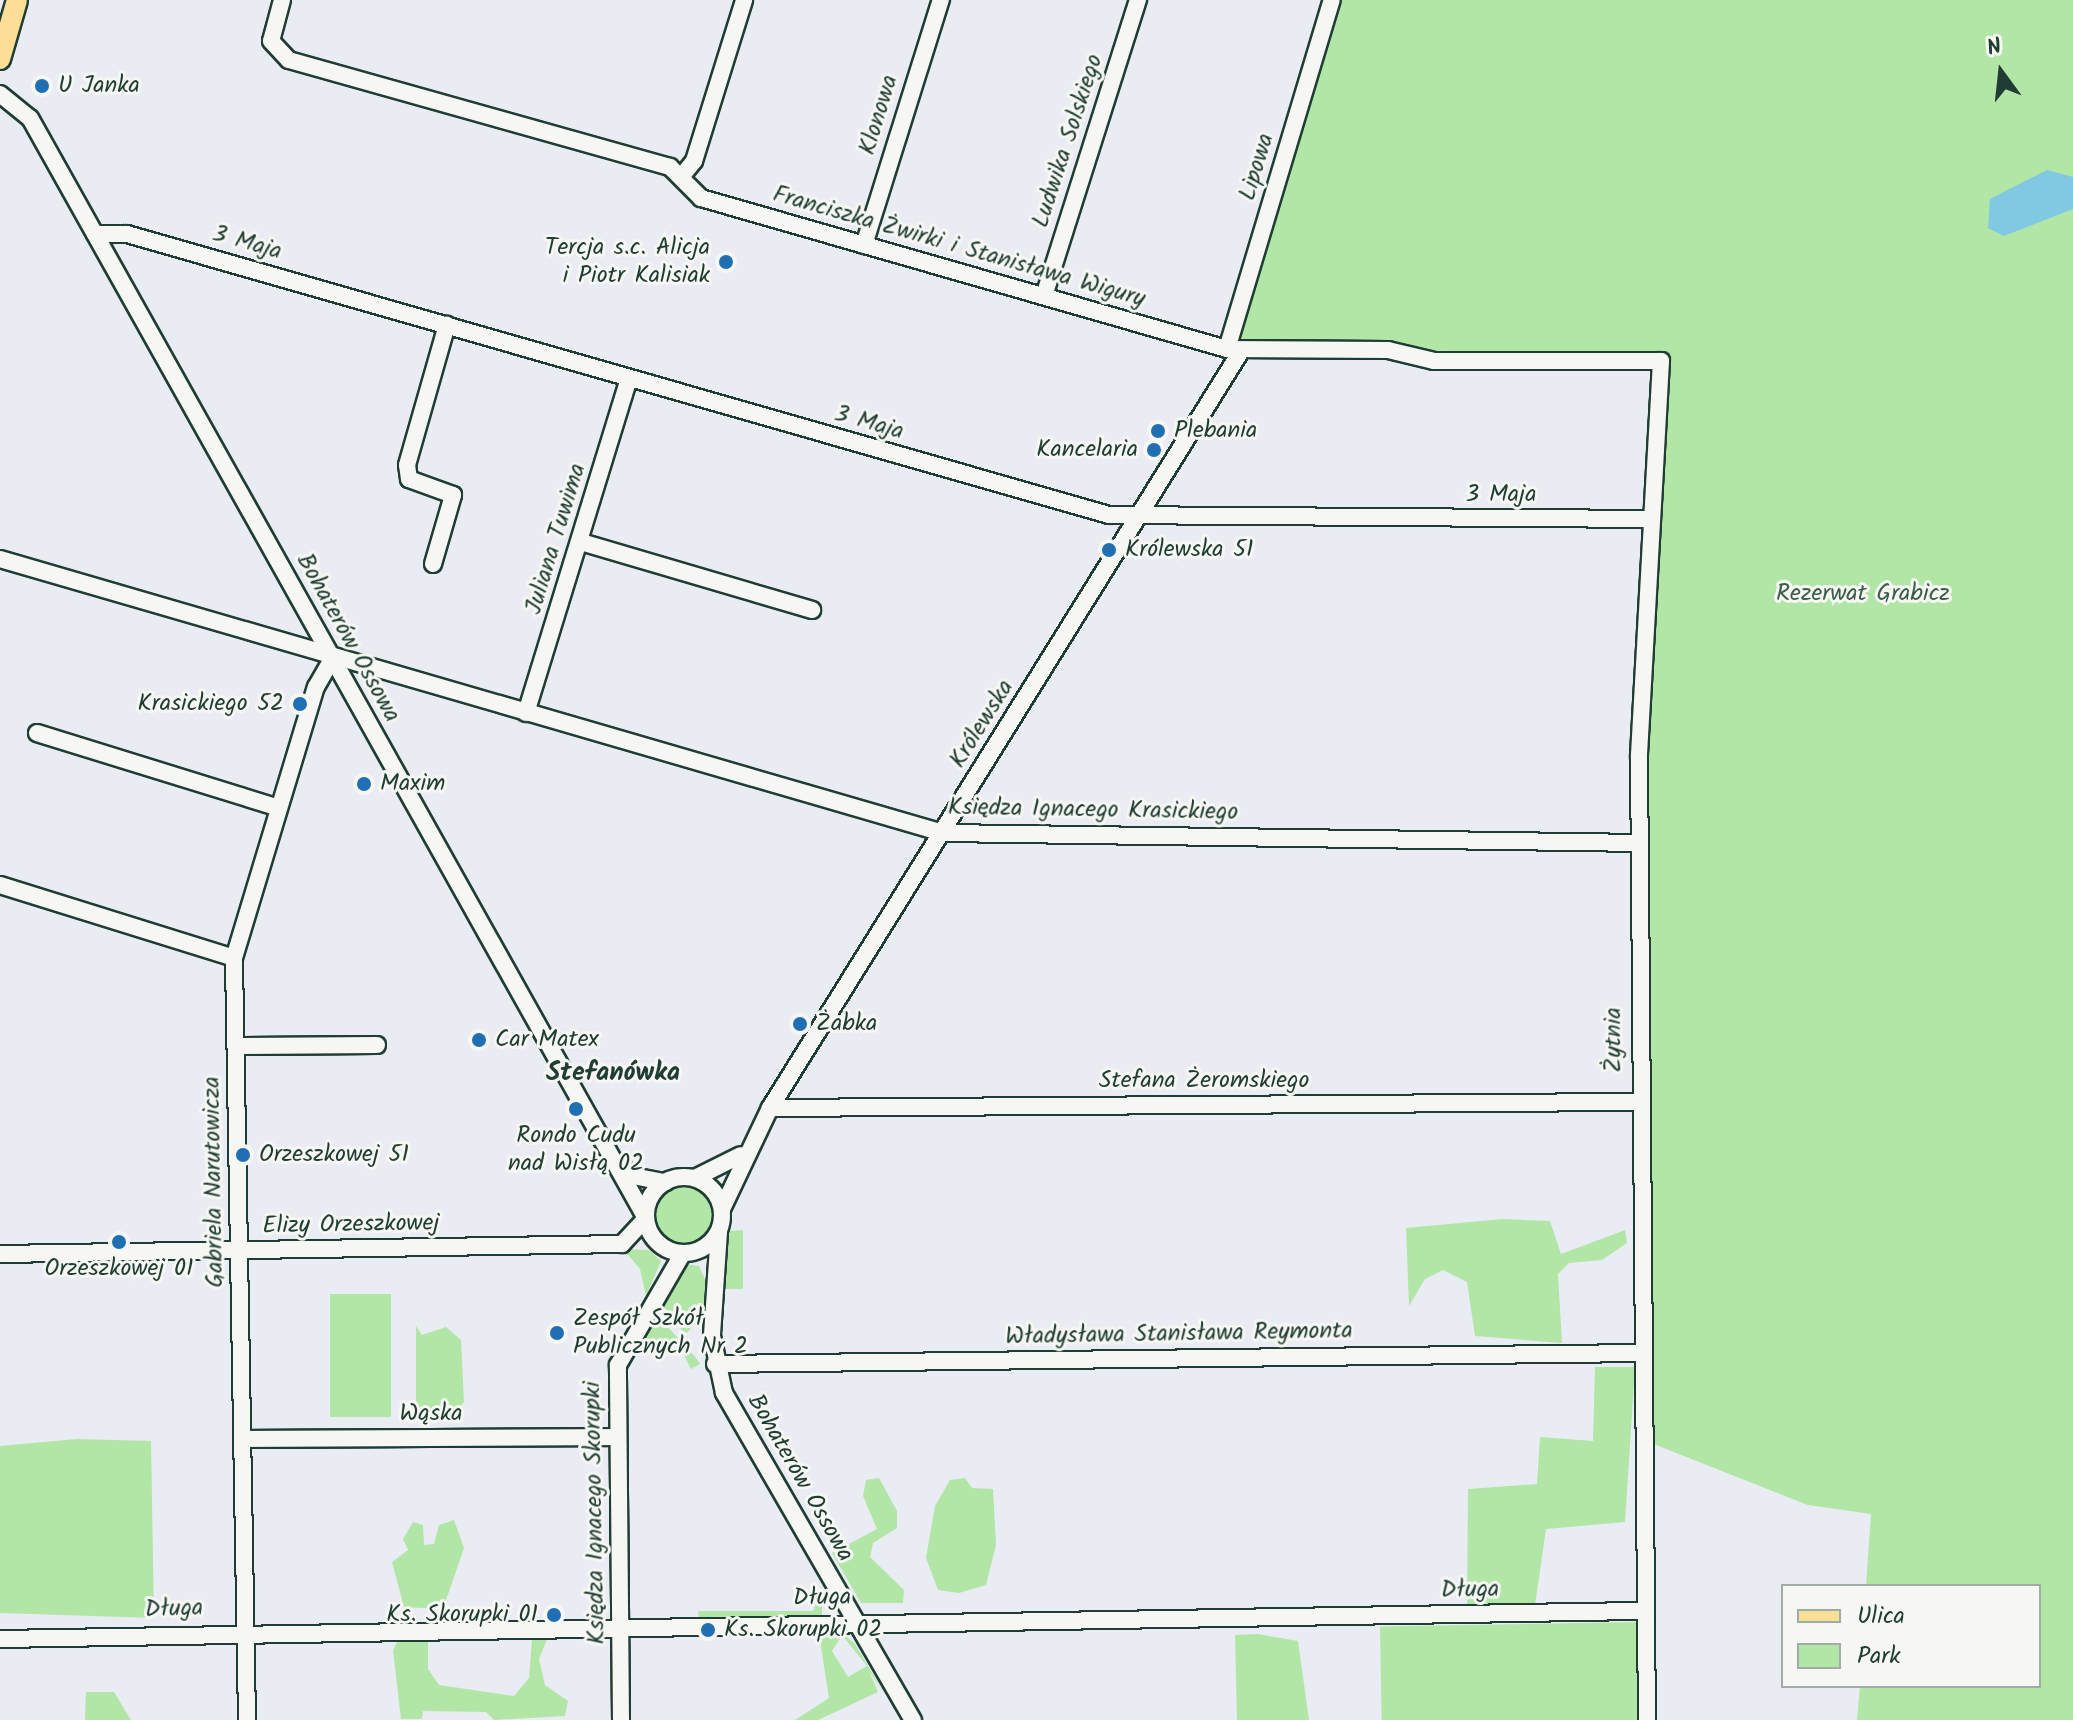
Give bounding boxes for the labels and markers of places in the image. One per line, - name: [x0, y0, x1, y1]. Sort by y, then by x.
- place label: U Janka: [58, 72, 140, 100]
- marker: U Janka: [33, 77, 51, 95]
- place label: Tercja s.c. Alicja i Piotr Kalisiak: [545, 234, 710, 290]
- marker: Tercja s.c. Alicja i Piotr Kalisiak: [717, 253, 735, 271]
- place label: Plebania: [1174, 417, 1257, 445]
- marker: Plebania: [1149, 422, 1167, 440]
- place label: Kancelaria: [1036, 436, 1138, 464]
- marker: Kancelaria: [1145, 441, 1163, 459]
- place label: Królewska 51: [1125, 536, 1254, 564]
- marker: Królewska 51: [1100, 541, 1118, 559]
- place label: Krasickiego 52: [138, 690, 284, 718]
- marker: Krasickiego 52: [291, 695, 309, 713]
- place label: Maxim: [380, 770, 445, 798]
- marker: Maxim: [355, 775, 373, 793]
- place label: Żabka: [816, 1010, 877, 1038]
- marker: Żabka: [791, 1015, 809, 1033]
- place label: Car Matex: [495, 1026, 599, 1054]
- marker: Car Matex: [470, 1031, 488, 1049]
- marker: Rondo Cudu nad Wisłą 02: [567, 1100, 585, 1118]
- place label: Rondo Cudu nad Wisłą 02: [508, 1122, 644, 1178]
- place label: Orzeszkowej 51: [259, 1141, 409, 1169]
- marker: Orzeszkowej 51: [234, 1146, 252, 1164]
- marker: Orzeszkowej 01: [110, 1233, 128, 1251]
- place label: Orzeszkowej 01: [44, 1255, 194, 1283]
- place label: Zespół Szkół Publicznych Nr 2: [573, 1305, 748, 1361]
- marker: Zespół Szkół Publicznych Nr 2: [548, 1324, 566, 1342]
- place label: Ks. Skorupki 01: [386, 1601, 538, 1629]
- marker: Ks. Skorupki 01: [545, 1606, 563, 1624]
- place label: Ks. Skorupki 02: [724, 1616, 882, 1644]
- marker: Ks. Skorupki 02: [699, 1621, 717, 1639]

